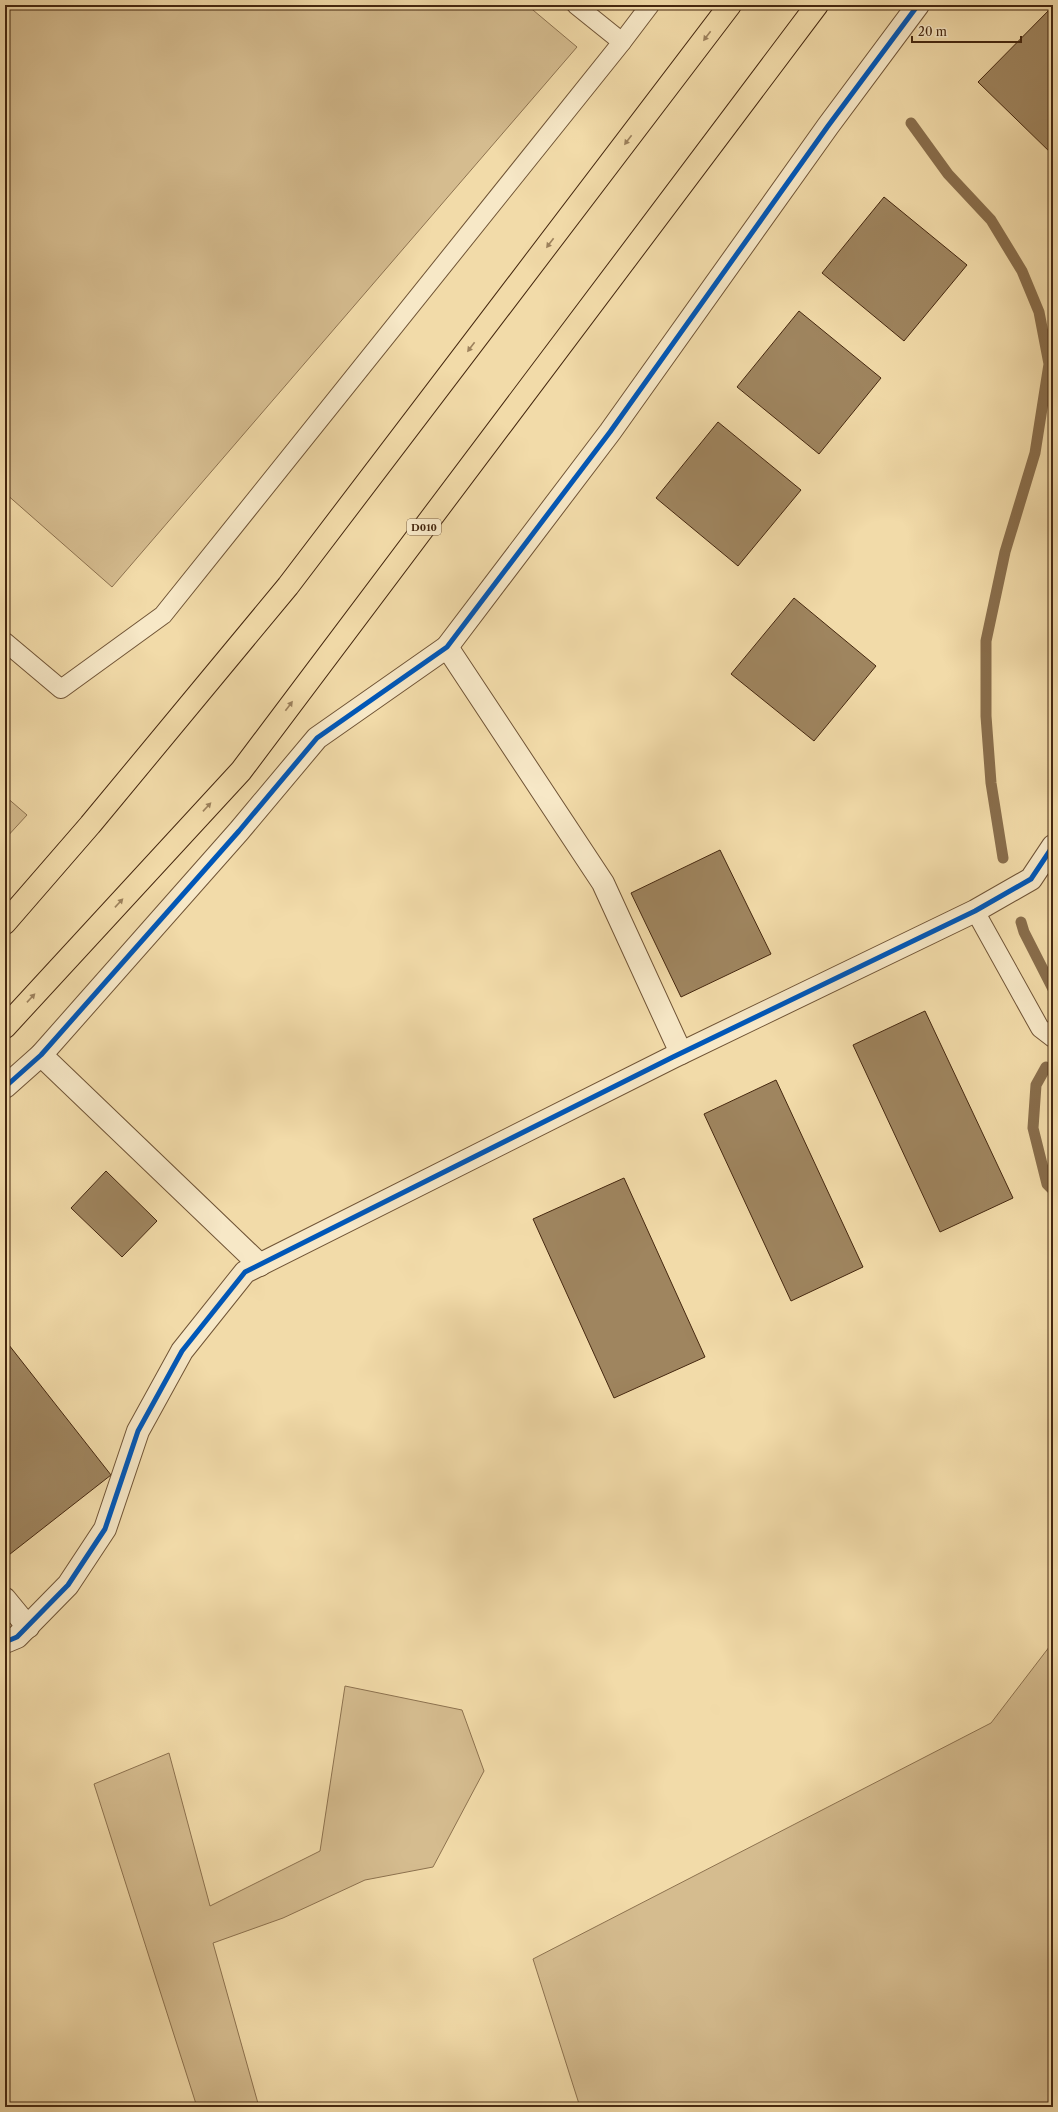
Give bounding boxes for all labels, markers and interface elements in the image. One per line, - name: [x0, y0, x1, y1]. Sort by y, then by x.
- scale bar: [912, 18, 1021, 44]
- text: 20 m: [918, 24, 947, 39]
- one-way arrow: [703, 31, 711, 41]
- one-way arrow: [624, 134, 632, 145]
- one-way arrow: [545, 238, 554, 249]
- one-way arrow: [467, 341, 475, 352]
- road number: D010: [407, 519, 441, 535]
- one-way arrow: [285, 701, 294, 712]
- one-way arrow: [203, 802, 212, 812]
- one-way arrow: [115, 897, 124, 908]
- one-way arrow: [27, 993, 36, 1003]

